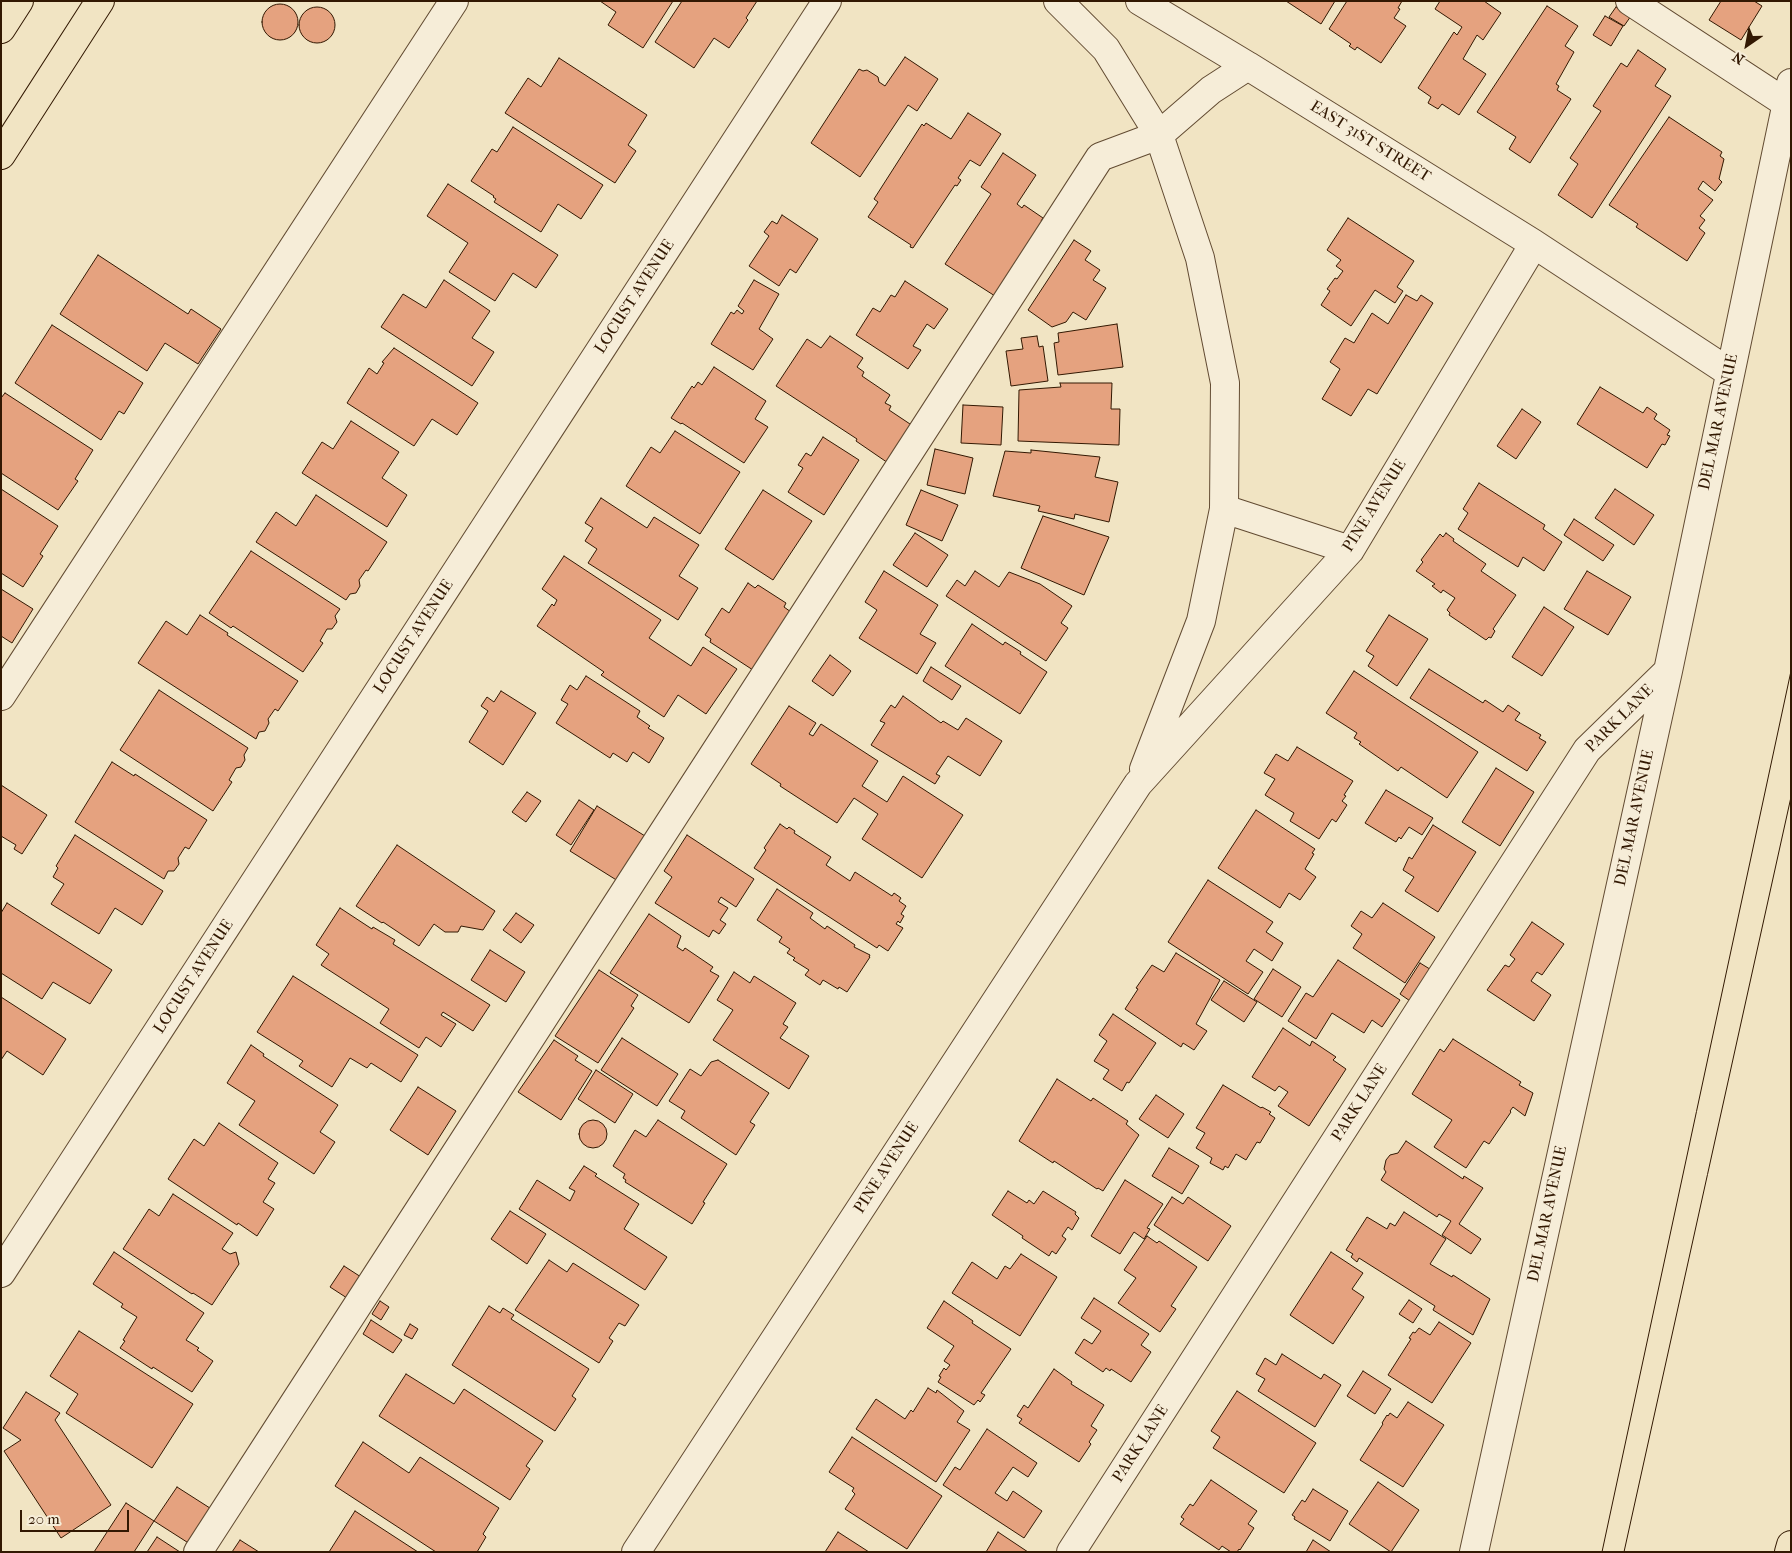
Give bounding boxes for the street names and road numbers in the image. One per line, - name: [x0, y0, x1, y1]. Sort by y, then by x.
- street label: EAST 31ST STREET: [1306, 97, 1434, 187]
- street label: LOCUST AVENUE: [591, 236, 679, 358]
- street label: DEL MAR AVENUE: [1695, 352, 1743, 492]
- street label: PINE AVENUE: [1339, 456, 1411, 556]
- street label: LOCUST AVENUE: [370, 576, 458, 698]
- street label: PARK LANE: [1582, 681, 1658, 757]
- street label: DEL MAR AVENUE: [1611, 748, 1659, 888]
- street label: LOCUST AVENUE: [150, 916, 238, 1038]
- street label: PARK LANE: [1328, 1061, 1392, 1145]
- street label: PINE AVENUE: [850, 1119, 924, 1217]
- street label: DEL MAR AVENUE: [1524, 1144, 1572, 1284]
- street label: PARK LANE: [1109, 1402, 1173, 1486]

